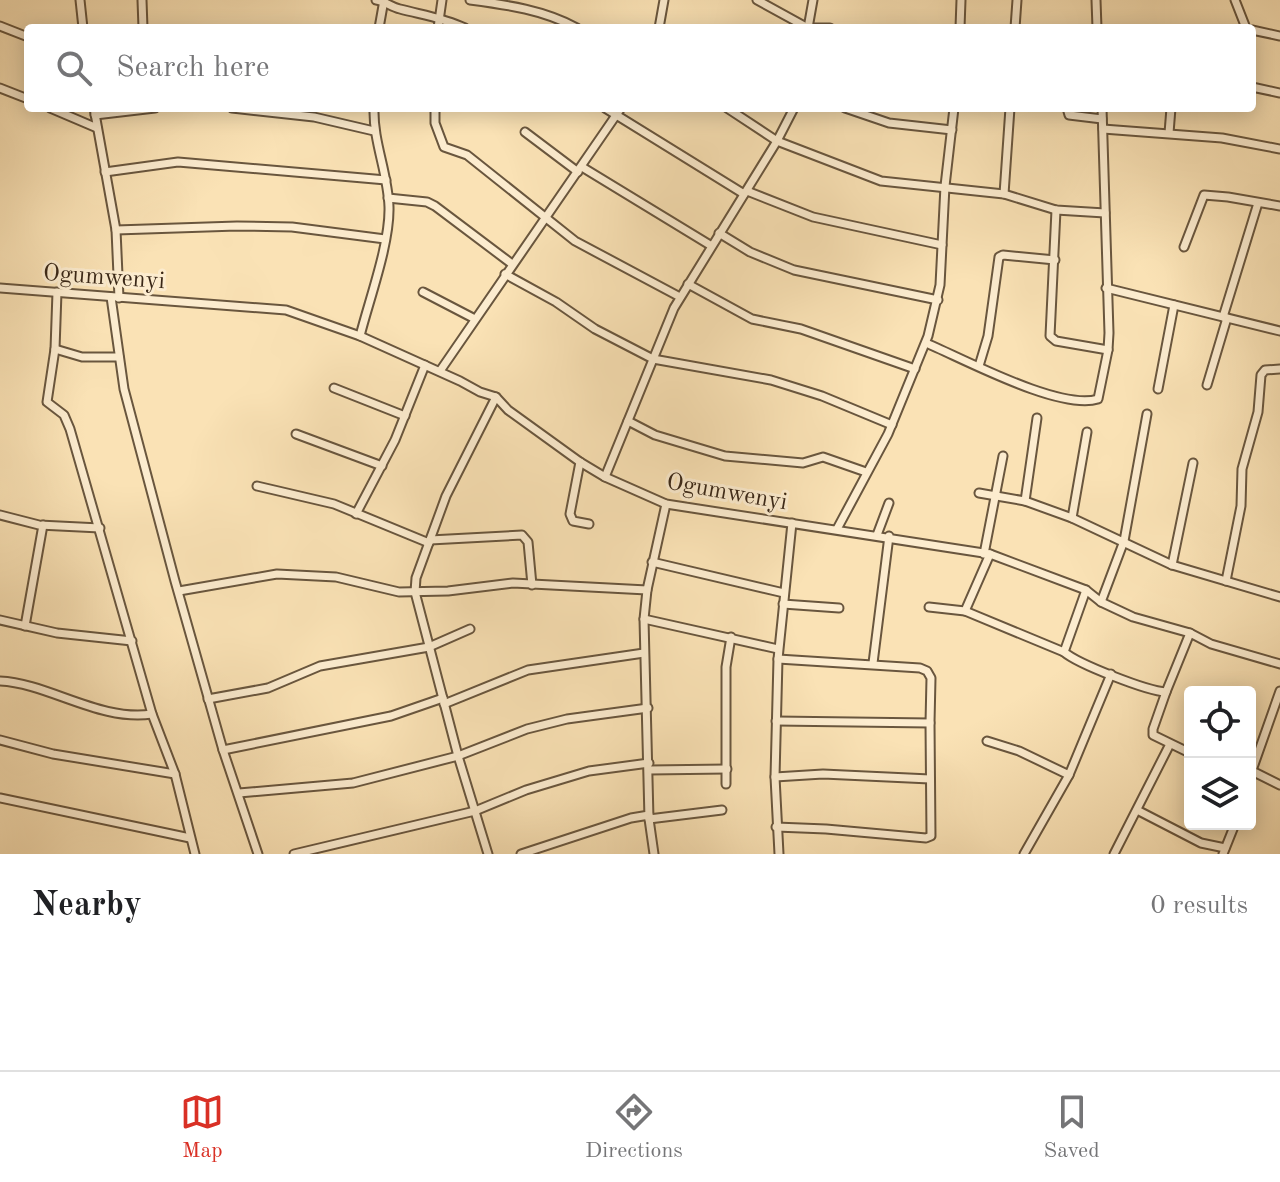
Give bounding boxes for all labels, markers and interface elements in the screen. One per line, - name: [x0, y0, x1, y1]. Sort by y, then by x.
- search box: [24, 24, 1256, 112]
- icon: search: [52, 46, 96, 90]
- text: Search here: [116, 53, 270, 83]
- street label: Ogumwenyi: [42, 262, 166, 294]
- street label: Ogumwenyi: [664, 471, 789, 515]
- map controls: [1184, 686, 1256, 830]
- button: locate: [1184, 686, 1256, 758]
- button: layers: [1184, 758, 1256, 830]
- text: Nearby: [32, 889, 142, 923]
- text: 0 results: [1150, 893, 1248, 919]
- tab: Map: [180, 1090, 224, 1165]
- tab: Directions: [585, 1090, 683, 1165]
- tab: Saved: [1044, 1090, 1100, 1165]

